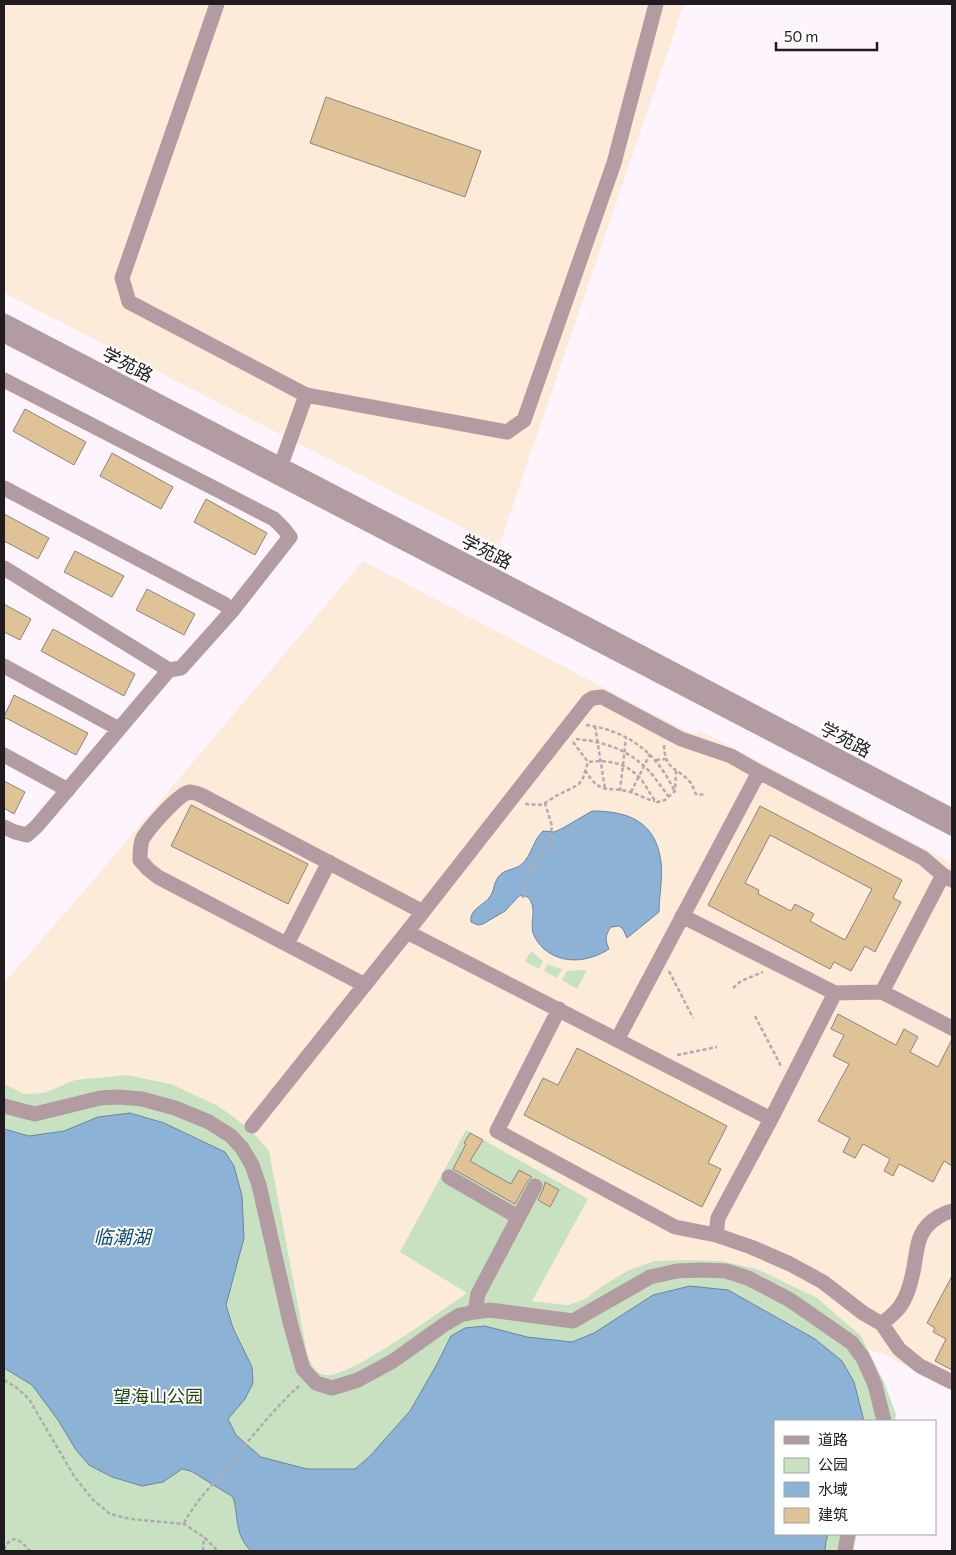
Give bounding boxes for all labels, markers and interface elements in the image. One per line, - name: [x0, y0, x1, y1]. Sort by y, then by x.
- scale bar: [776, 20, 877, 52]
- text: 50 m: [784, 27, 818, 45]
- street label: 学苑路: [99, 342, 157, 386]
- street label: 学苑路: [458, 529, 516, 573]
- street label: 学苑路: [817, 717, 875, 761]
- water label: 临潮湖: [93, 1225, 153, 1248]
- park label: 望海山公园: [113, 1385, 203, 1407]
- legend: [774, 1420, 936, 1535]
- text: 道路: [818, 1430, 848, 1448]
- text: 公园: [818, 1455, 848, 1473]
- text: 水域: [818, 1480, 848, 1498]
- text: 建筑: [818, 1505, 848, 1523]

